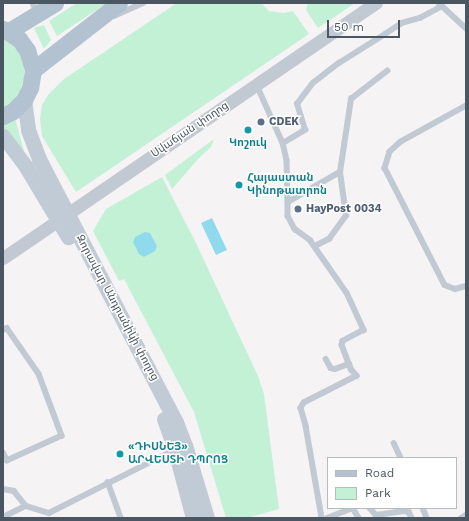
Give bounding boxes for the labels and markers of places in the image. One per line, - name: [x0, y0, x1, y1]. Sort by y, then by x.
- place label: CDEK: [269, 115, 299, 129]
- marker: CDEK: [256, 117, 266, 127]
- marker: Կոշուկ: [243, 125, 253, 135]
- place label: Կոշուկ: [229, 136, 267, 150]
- place label: Հայաստան Կինոթատրոն: [247, 172, 327, 198]
- marker: Հայաստան Կինոթատրոն: [234, 180, 244, 190]
- place label: HayPost 0034: [306, 202, 382, 216]
- marker: HayPost 0034: [293, 204, 303, 214]
- place label: «ԴԻՍՆԵՅ» ԱՐՎԵՍՏԻ ԴՊՐՈՑ: [128, 441, 228, 467]
- marker: «ԴԻՍՆԵՅ» ԱՐՎԵՍՏԻ ԴՊՐՈՑ: [115, 449, 125, 459]

